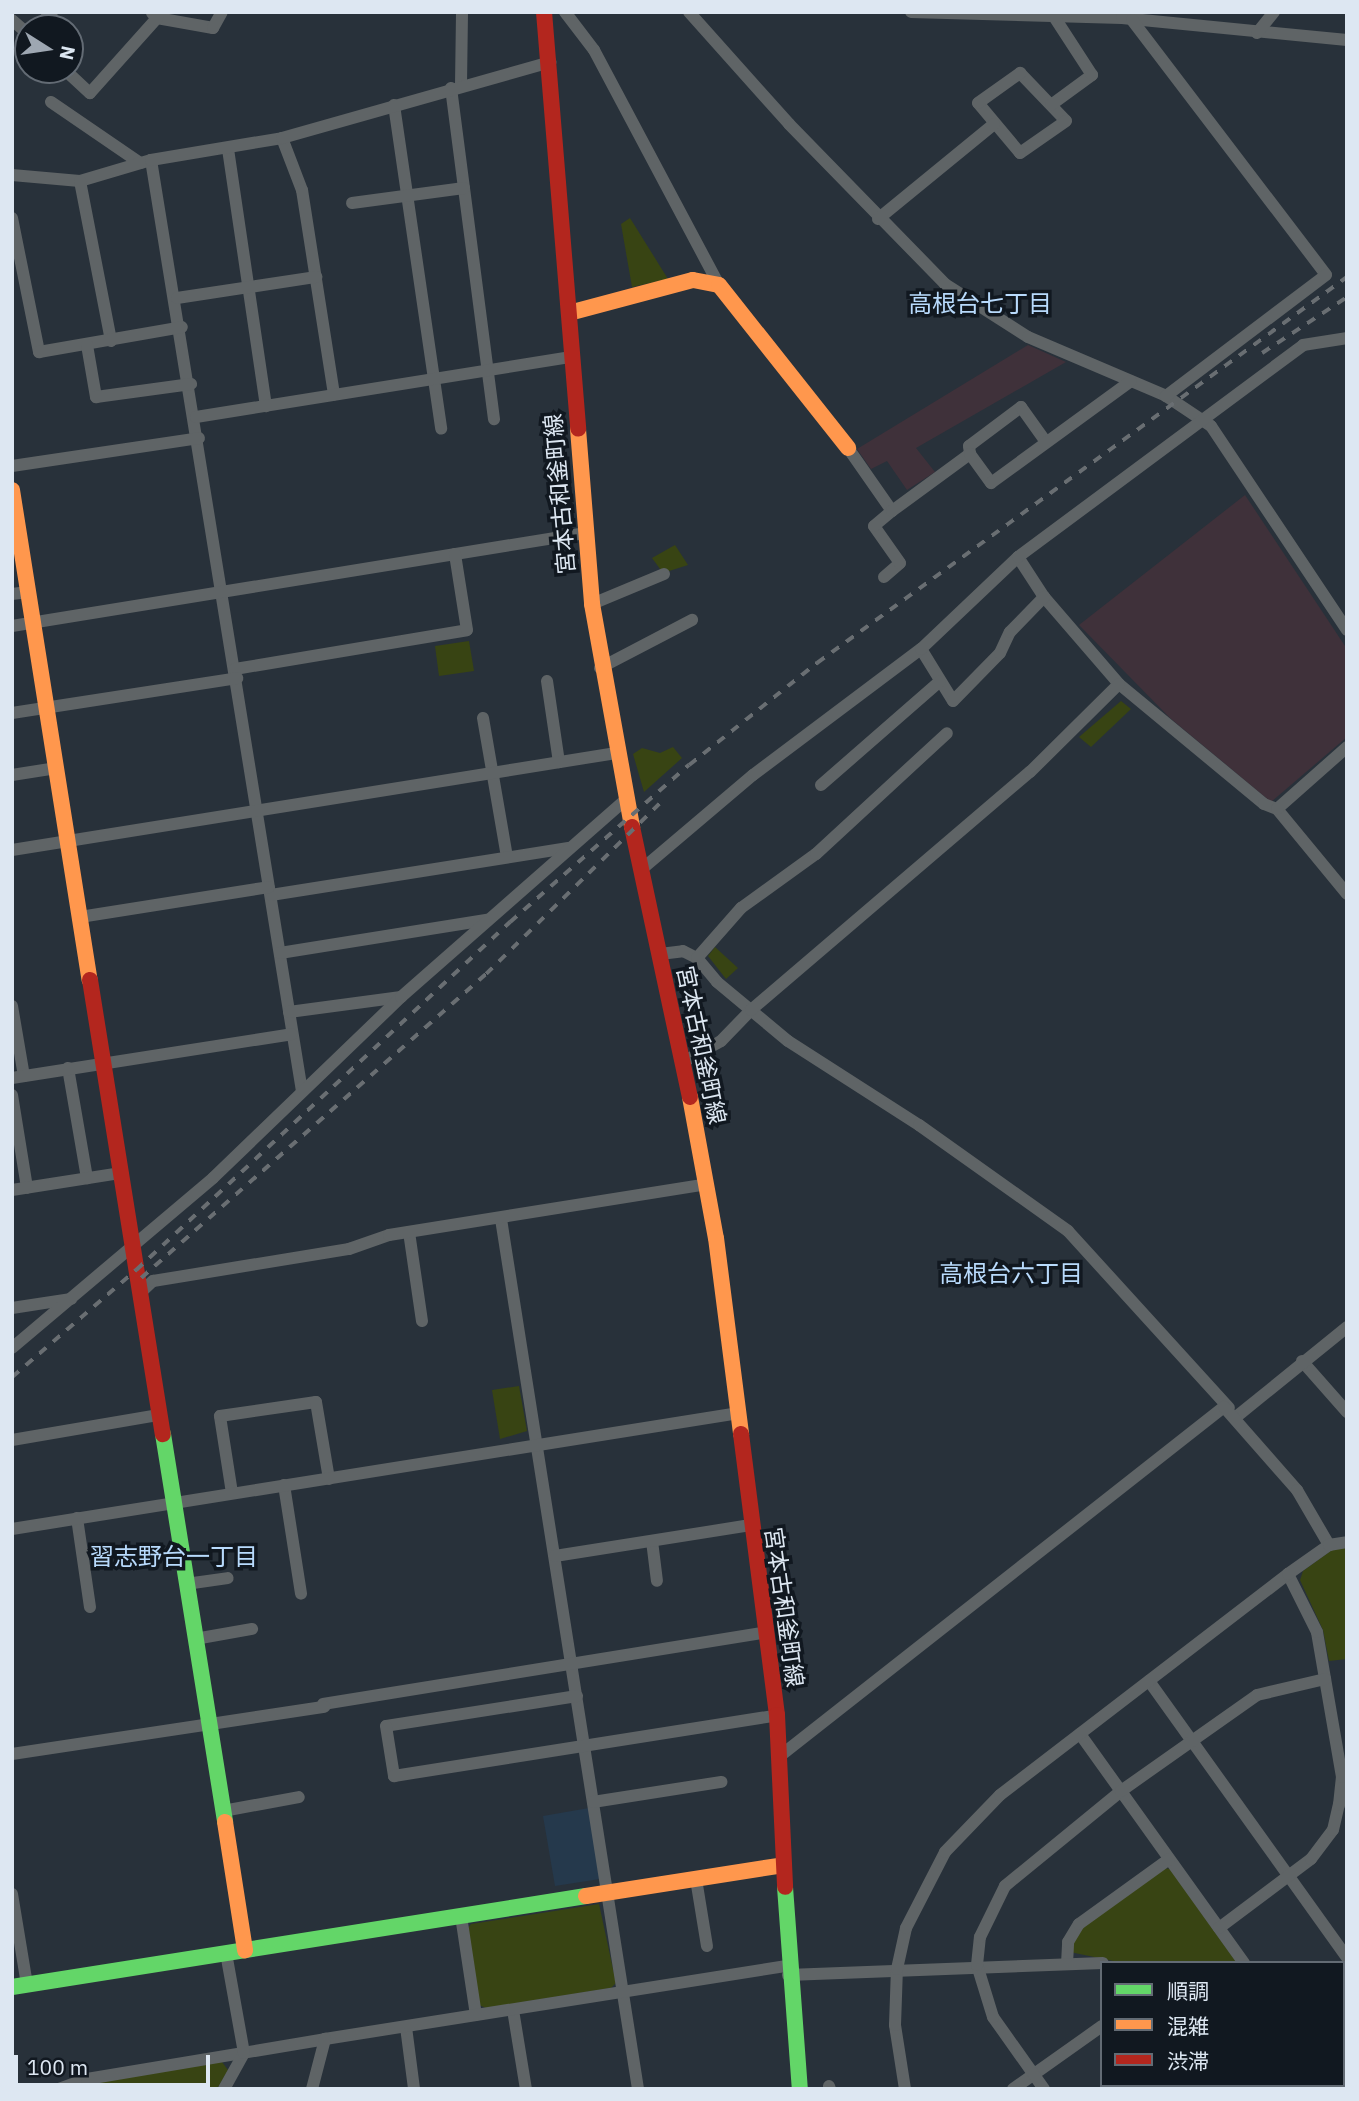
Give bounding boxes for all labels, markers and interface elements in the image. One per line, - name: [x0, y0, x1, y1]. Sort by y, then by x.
- north arrow: [14, 14, 84, 84]
- text: N: [54, 44, 81, 62]
- district label: 高根台七丁目: [908, 290, 1052, 318]
- street label: 宮本古和釜町線: [538, 413, 580, 575]
- street label: 宮本古和釜町線: [672, 963, 732, 1127]
- district label: 高根台六丁目: [939, 1260, 1083, 1288]
- street label: 宮本古和釜町線: [760, 1525, 810, 1689]
- district label: 習志野台一丁目: [90, 1543, 258, 1571]
- legend: [1100, 1961, 1345, 2087]
- text: 順調: [1167, 1977, 1209, 2005]
- text: 混雑: [1167, 2012, 1209, 2040]
- scale bar: [18, 2042, 214, 2086]
- text: 渋滞: [1167, 2047, 1209, 2075]
- text: 100 m: [27, 2053, 88, 2081]

